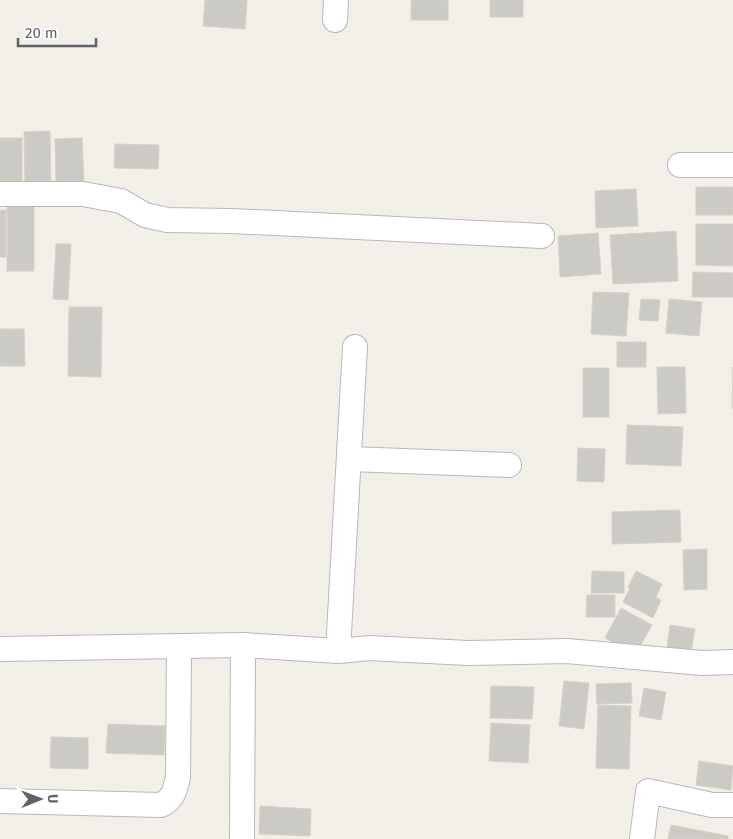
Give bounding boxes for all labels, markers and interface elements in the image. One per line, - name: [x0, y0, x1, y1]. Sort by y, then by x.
- scale bar: [18, 15, 95, 47]
- text: 20 m: [25, 24, 58, 42]
- north arrow: [15, 774, 65, 824]
- text: U: [44, 794, 61, 803]

